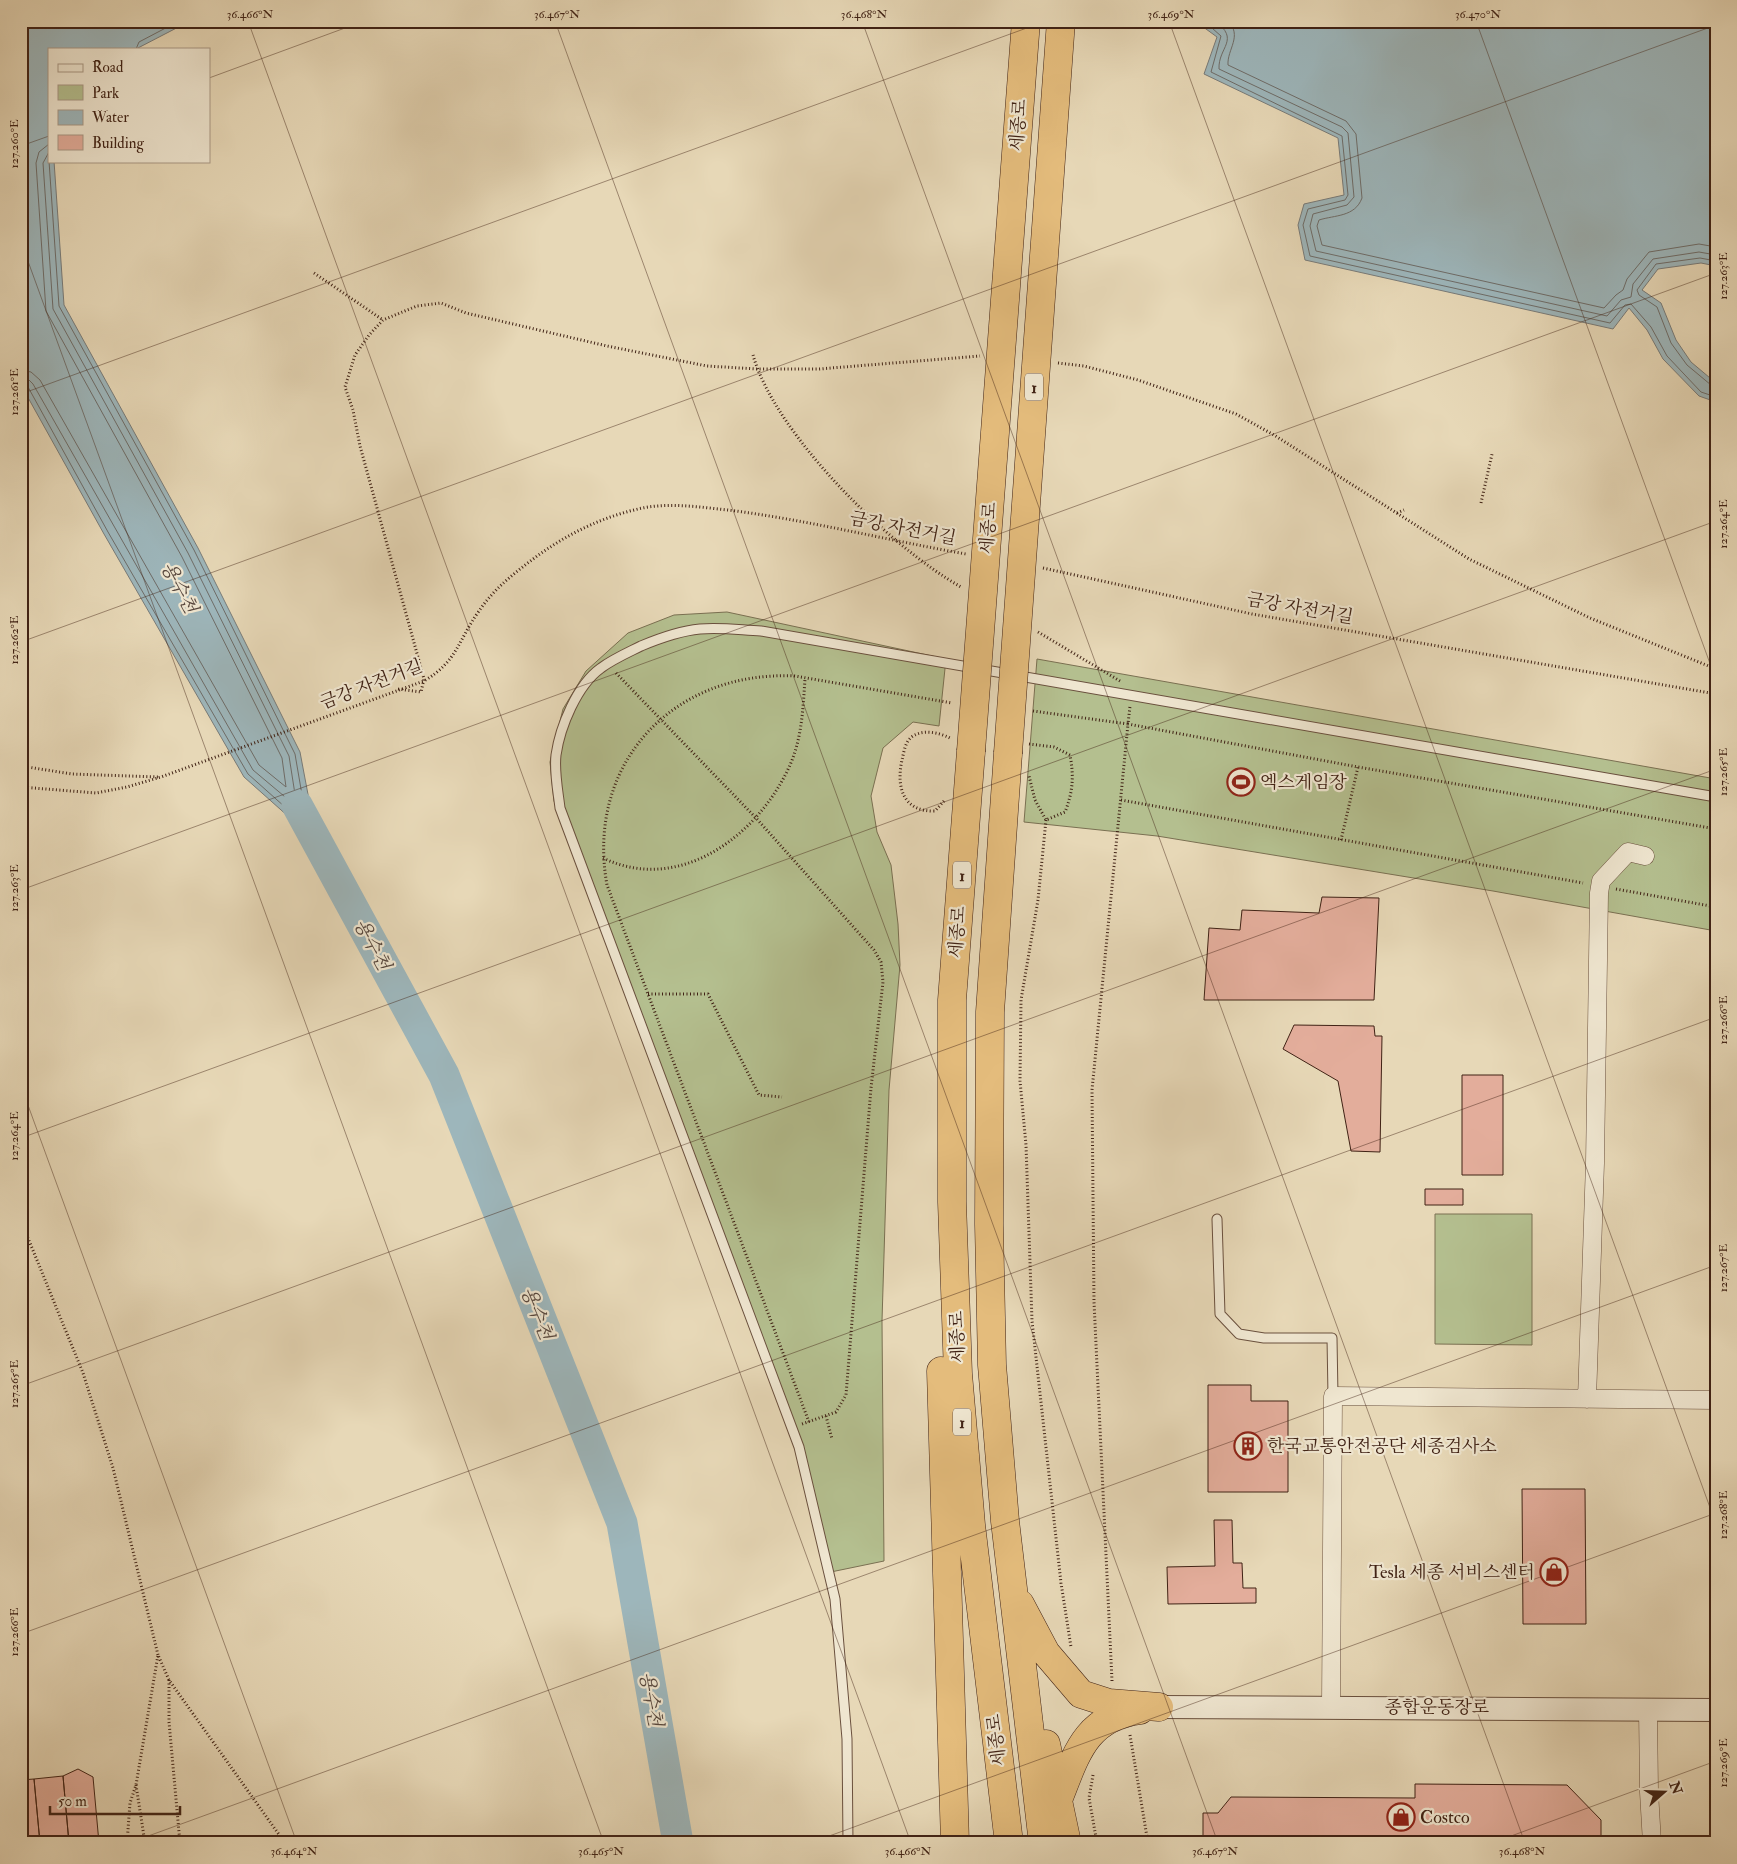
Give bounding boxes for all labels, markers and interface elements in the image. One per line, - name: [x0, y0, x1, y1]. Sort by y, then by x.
- text: 36.466°N: [227, 7, 274, 22]
- text: 36.467°N: [534, 7, 580, 22]
- text: 36.468°N: [841, 7, 887, 22]
- text: 36.469°N: [1148, 7, 1195, 22]
- text: 36.470°N: [1455, 7, 1501, 22]
- legend: [48, 48, 210, 162]
- text: Road: [92, 58, 124, 77]
- text: Park: [92, 84, 119, 103]
- street label: 세종로: [1005, 98, 1032, 152]
- text: Water: [91, 108, 129, 127]
- text: 127.260°E: [7, 119, 22, 169]
- text: Building: [92, 134, 144, 153]
- text: 127.263°E: [1716, 252, 1731, 300]
- text: 127.261°E: [7, 368, 22, 416]
- road number: 1: [1025, 374, 1043, 401]
- text: 127.264°E: [1716, 499, 1731, 549]
- street label: 세종로: [975, 501, 1002, 555]
- street label: 금강 자전거길: [848, 507, 958, 550]
- water label: 용수천: [156, 558, 203, 619]
- street label: 금강 자전거길: [1245, 588, 1355, 629]
- text: 127.262°E: [7, 615, 22, 665]
- street label: 금강 자전거길: [317, 654, 426, 715]
- text: 127.265°E: [1716, 748, 1731, 796]
- sports icon: 엑스게임장: [1226, 767, 1256, 797]
- place label: 엑스게임장: [1260, 771, 1348, 794]
- road number: 1: [953, 862, 971, 888]
- text: 127.263°E: [7, 864, 22, 912]
- street label: 세종로: [944, 905, 971, 959]
- water label: 용수천: [349, 915, 396, 976]
- text: 127.266°E: [1716, 995, 1731, 1044]
- text: 127.264°E: [7, 1111, 22, 1161]
- text: 127.267°E: [1716, 1243, 1731, 1292]
- water label: 용수천: [516, 1283, 559, 1345]
- street label: 세종로: [945, 1311, 970, 1363]
- text: 127.265°E: [7, 1360, 22, 1408]
- road number: 1: [953, 1408, 971, 1435]
- building icon: 한국교통안전공단 세종검사소: [1233, 1431, 1263, 1461]
- place label: 한국교통안전공단 세종검사소: [1267, 1435, 1497, 1458]
- text: 127.268°E: [1716, 1490, 1731, 1539]
- shop icon: Tesla 세종 서비스센터: [1539, 1557, 1569, 1587]
- place label: Tesla 세종 서비스센터: [1369, 1561, 1535, 1584]
- text: 127.266°E: [7, 1607, 22, 1656]
- water label: 용수천: [634, 1670, 668, 1730]
- street label: 종합운동장로: [1385, 1696, 1489, 1719]
- street label: 세종로: [982, 1713, 1011, 1767]
- text: 127.269°E: [1716, 1738, 1731, 1788]
- north arrow: [1640, 1766, 1690, 1816]
- text: N: [1665, 1778, 1686, 1797]
- scale bar: [50, 1784, 180, 1816]
- text: 50 m: [58, 1792, 87, 1811]
- shop icon: Costco: [1386, 1802, 1416, 1832]
- place label: Costco: [1420, 1806, 1470, 1829]
- text: 36.464°N: [270, 1844, 318, 1859]
- text: 36.465°N: [578, 1844, 624, 1859]
- text: 36.466°N: [885, 1844, 932, 1859]
- text: 36.467°N: [1192, 1844, 1238, 1859]
- text: 36.468°N: [1499, 1844, 1545, 1859]

